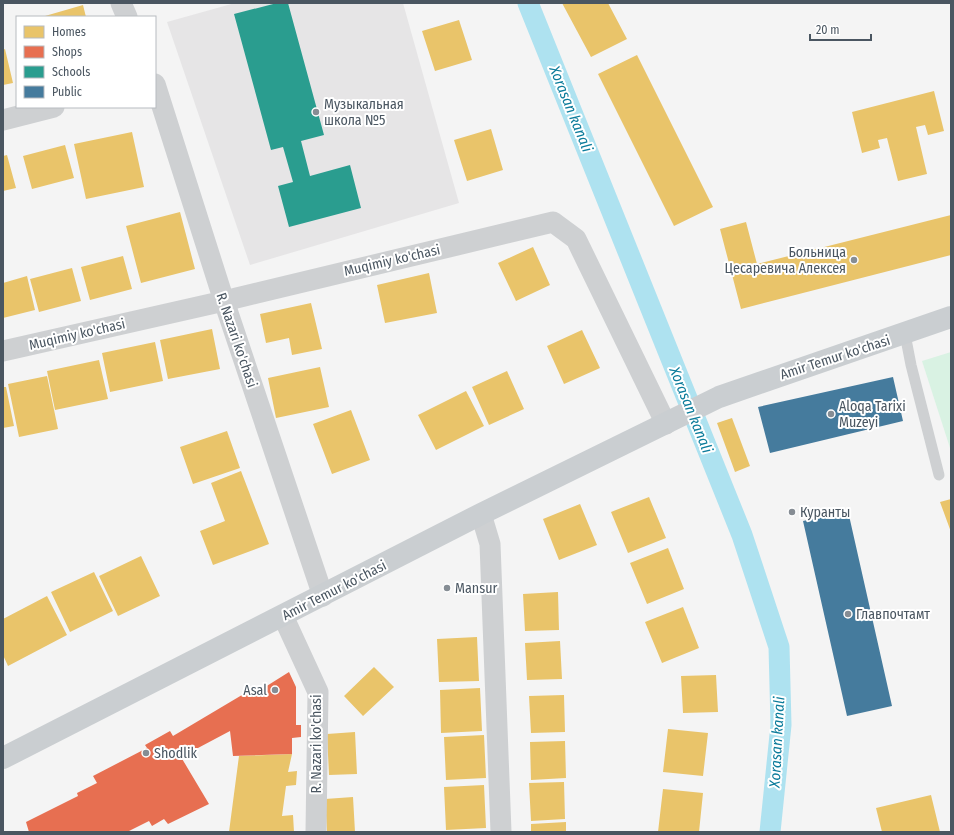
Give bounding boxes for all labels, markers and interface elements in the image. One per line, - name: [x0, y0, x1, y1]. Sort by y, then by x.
- legend: [16, 16, 156, 108]
- scale bar: [810, 16, 871, 42]
- text: 20 m: [816, 23, 840, 37]
- text: Homes: [52, 25, 86, 39]
- text: Shops: [52, 45, 82, 59]
- water label: Xorasan kanali: [545, 62, 597, 155]
- text: Schools: [52, 65, 90, 79]
- text: Public: [52, 85, 82, 99]
- place label: Музыкальная школа №5: [324, 96, 404, 129]
- marker: Музыкальная школа №5: [311, 107, 321, 117]
- street label: Muqimiy ko'chasi: [342, 241, 442, 280]
- place label: Больница Цесаревича Алексея: [725, 244, 846, 277]
- marker: Больница Цесаревича Алексея: [849, 255, 859, 265]
- street label: R. Nazari ko'chasi: [212, 291, 261, 390]
- street label: Muqimiy ko'chasi: [27, 315, 127, 354]
- street label: Amir Temur ko'chasi: [778, 332, 892, 383]
- water label: Xorasan kanali: [665, 363, 717, 456]
- place label: Aloqa Tarixi Muzeyi: [839, 398, 906, 431]
- marker: Aloqa Tarixi Muzeyi: [826, 409, 836, 419]
- place label: Куранты: [800, 504, 850, 521]
- marker: Куранты: [787, 507, 797, 517]
- street label: Amir Temur ko'chasi: [279, 557, 389, 624]
- place label: Mansur: [455, 580, 497, 597]
- marker: Mansur: [442, 583, 452, 593]
- place label: Главпочтамт: [856, 606, 930, 623]
- marker: Главпочтамт: [843, 609, 853, 619]
- place label: Asal: [243, 682, 267, 699]
- marker: Asal: [270, 685, 280, 695]
- street label: R. Nazari ko'chasi: [308, 694, 325, 794]
- water label: Xorasan kanali: [766, 696, 788, 789]
- place label: Shodlik: [154, 745, 197, 762]
- marker: Shodlik: [141, 748, 151, 758]

